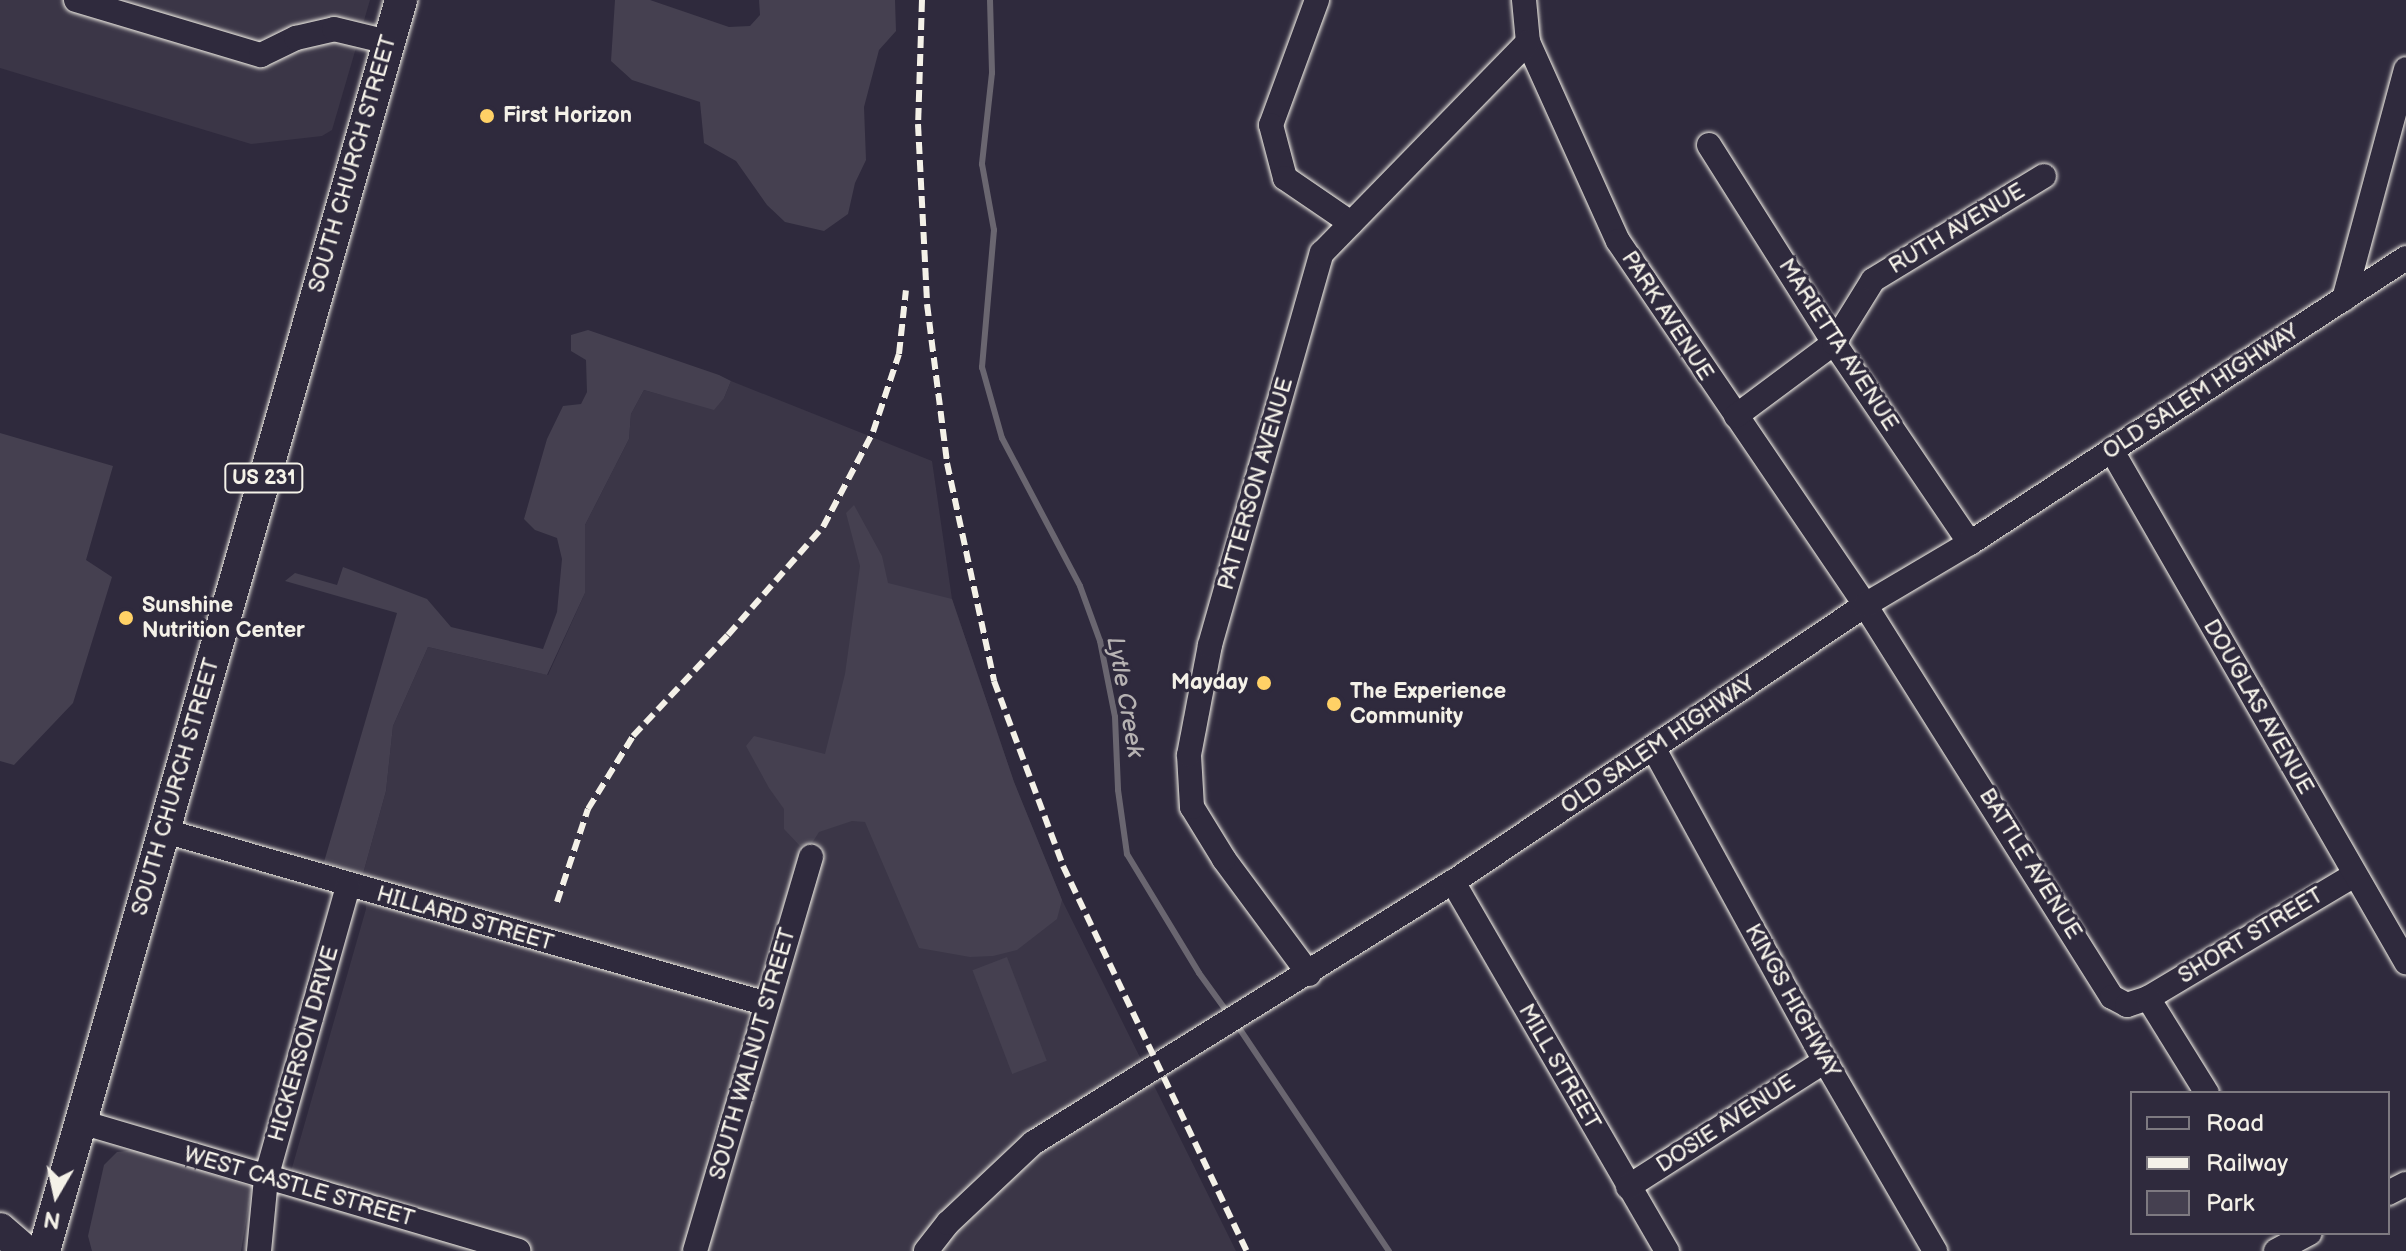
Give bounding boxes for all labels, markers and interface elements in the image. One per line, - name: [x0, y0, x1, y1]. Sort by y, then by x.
- street label: SOUTH CHURCH STREET: [304, 32, 402, 296]
- place label: First Horizon: [503, 103, 632, 129]
- marker: First Horizon: [478, 107, 496, 125]
- street label: RUTH AVENUE: [1884, 178, 2030, 280]
- street label: PARK AVENUE: [1616, 247, 1718, 385]
- street label: MARIETTA AVENUE: [1773, 254, 1903, 436]
- street label: OLD SALEM HIGHWAY: [2098, 319, 2304, 465]
- street label: PATTERSON AVENUE: [1213, 375, 1299, 593]
- road number: US 231: [224, 462, 304, 494]
- place label: Sunshine Nutrition Center: [142, 592, 305, 644]
- marker: Sunshine Nutrition Center: [117, 609, 135, 627]
- street label: DOUGLAS AVENUE: [2197, 615, 2319, 799]
- water label: Lytle Creek: [1100, 634, 1150, 760]
- street label: SOUTH CHURCH STREET: [127, 655, 225, 919]
- place label: Mayday: [1171, 670, 1248, 696]
- street label: OLD SALEM HIGHWAY: [1556, 670, 1760, 820]
- marker: Mayday: [1255, 674, 1273, 692]
- place label: The Experience Community: [1350, 678, 1506, 730]
- marker: The Experience Community: [1325, 695, 1343, 713]
- street label: BATTLE AVENUE: [1973, 784, 2087, 944]
- street label: HILLARD STREET: [373, 881, 557, 957]
- street label: SHORT STREET: [2174, 882, 2328, 990]
- street label: KINGS HIGHWAY: [1739, 920, 1845, 1082]
- street label: SOUTH WALNUT STREET: [704, 925, 802, 1183]
- street label: HICKERSON DRIVE: [263, 943, 345, 1145]
- street label: MILL STREET: [1512, 999, 1606, 1135]
- street label: DOSIE AVENUE: [1652, 1069, 1800, 1179]
- legend: [2130, 1091, 2390, 1235]
- text: Road: [2206, 1109, 2264, 1138]
- street label: WEST CASTLE STREET: [181, 1141, 417, 1233]
- text: Railway: [2206, 1149, 2288, 1178]
- north arrow: [16, 1155, 96, 1235]
- text: Park: [2206, 1189, 2254, 1218]
- text: N: [42, 1205, 62, 1234]

